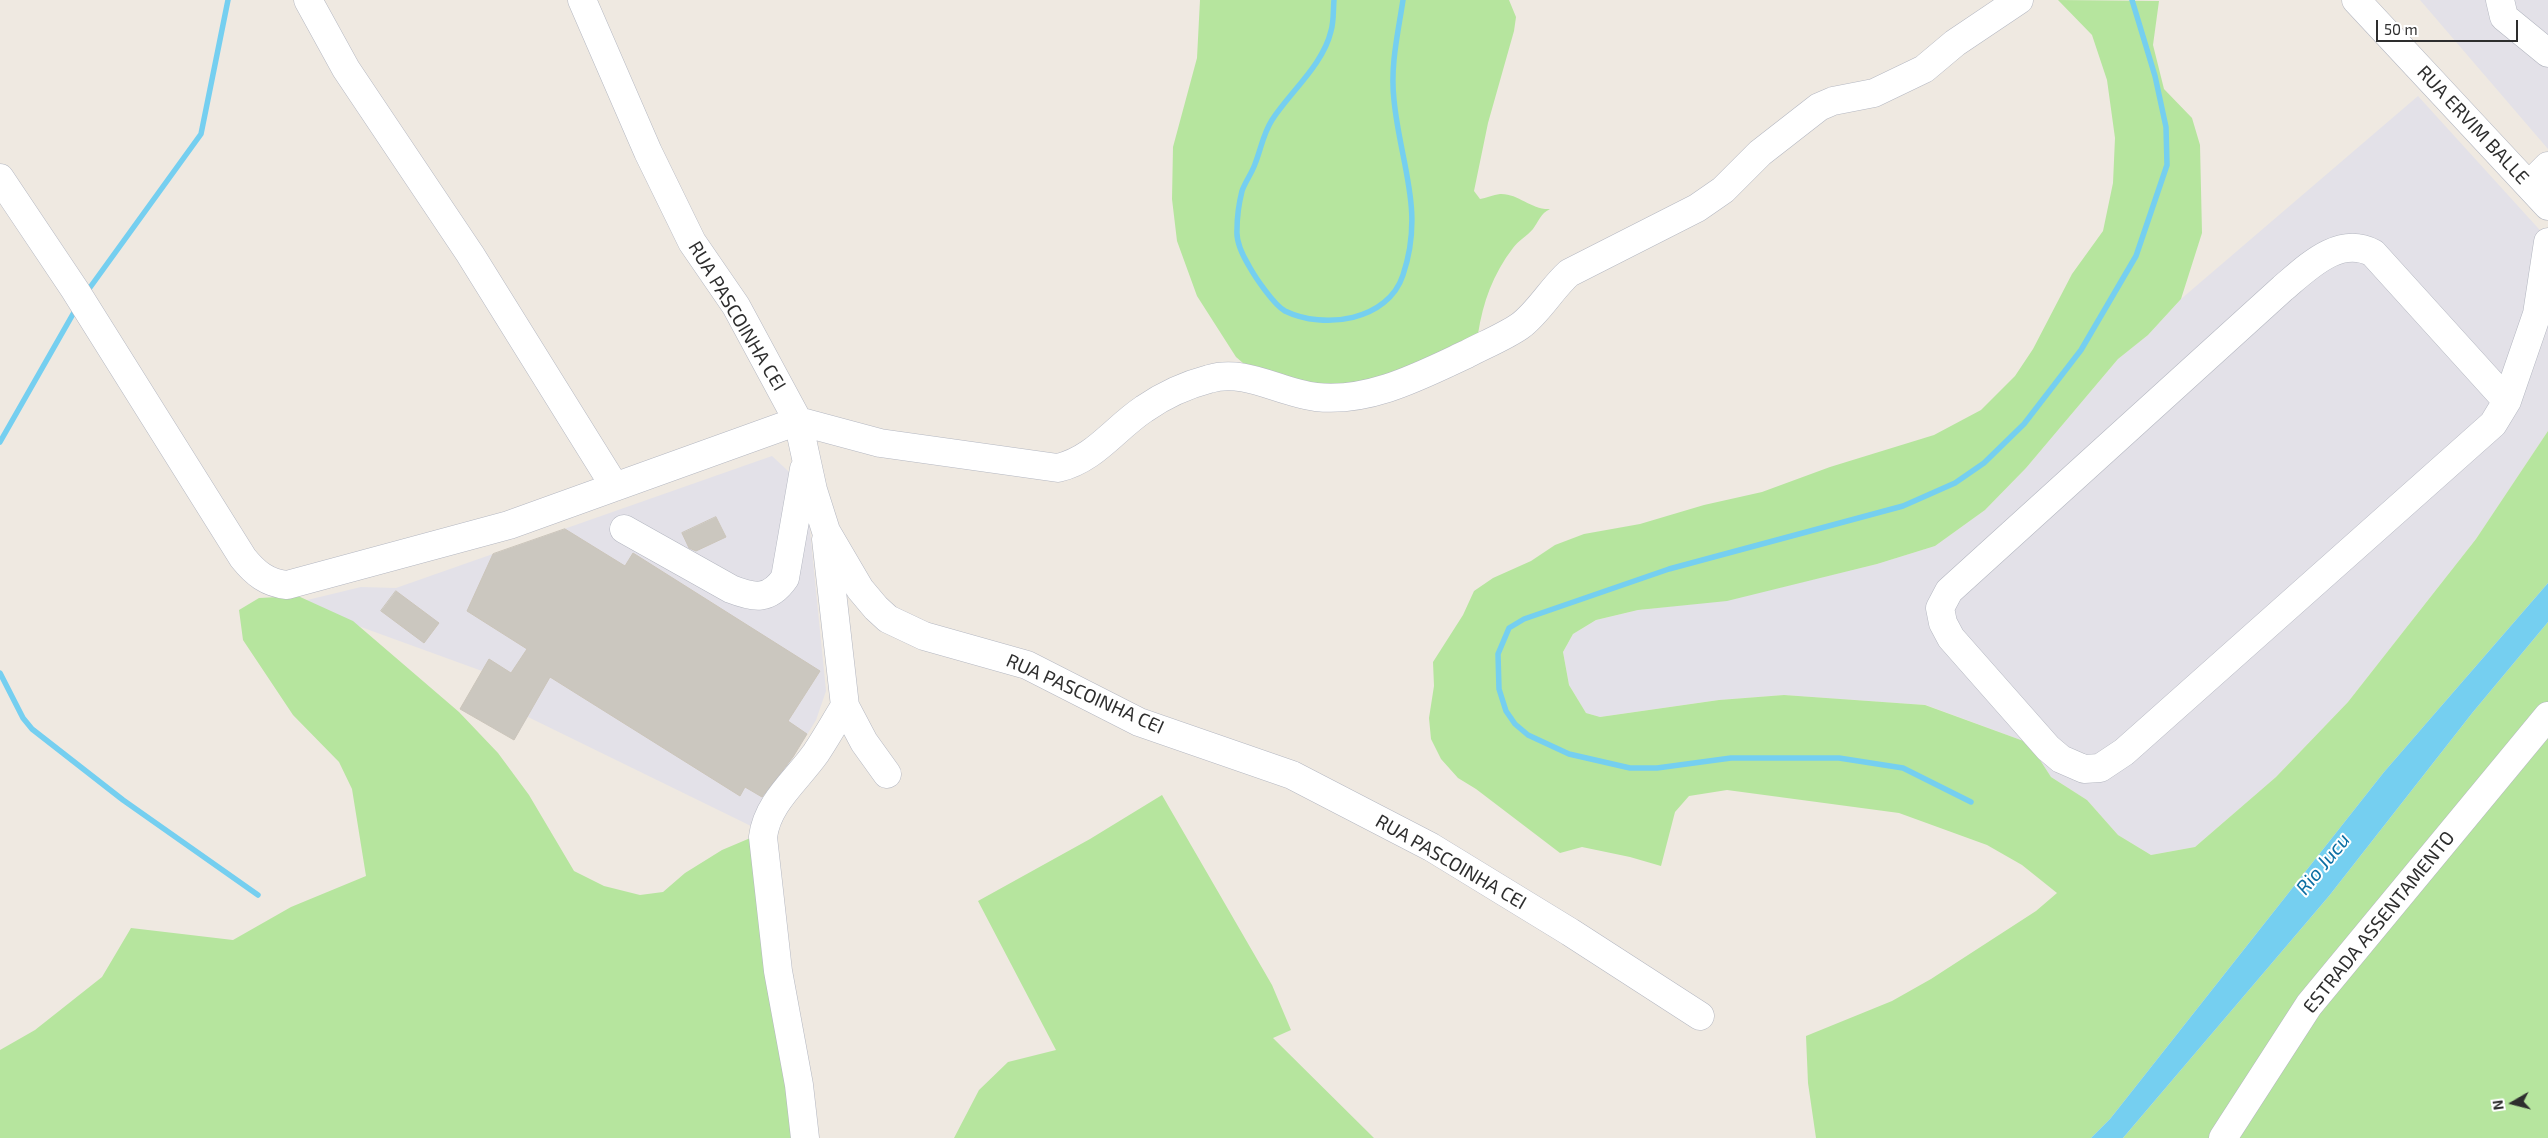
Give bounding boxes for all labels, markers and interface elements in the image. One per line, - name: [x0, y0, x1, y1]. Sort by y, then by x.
- scale bar: [2378, 10, 2520, 42]
- text: 50 m: [2384, 20, 2418, 38]
- street label: RUA ERVIM BALLE: [2412, 61, 2534, 189]
- street label: RUA PASCOINHA CEI: [683, 237, 791, 395]
- street label: RUA PASCOINHA CEI: [1003, 649, 1167, 739]
- street label: RUA PASCOINHA CEI: [1372, 810, 1530, 914]
- street label: ESTRADA ASSENTAMENTO: [2299, 826, 2459, 1018]
- water label: Rio Jucu: [2291, 828, 2355, 900]
- north arrow: [2488, 1078, 2538, 1128]
- text: N: [2489, 1099, 2507, 1111]

